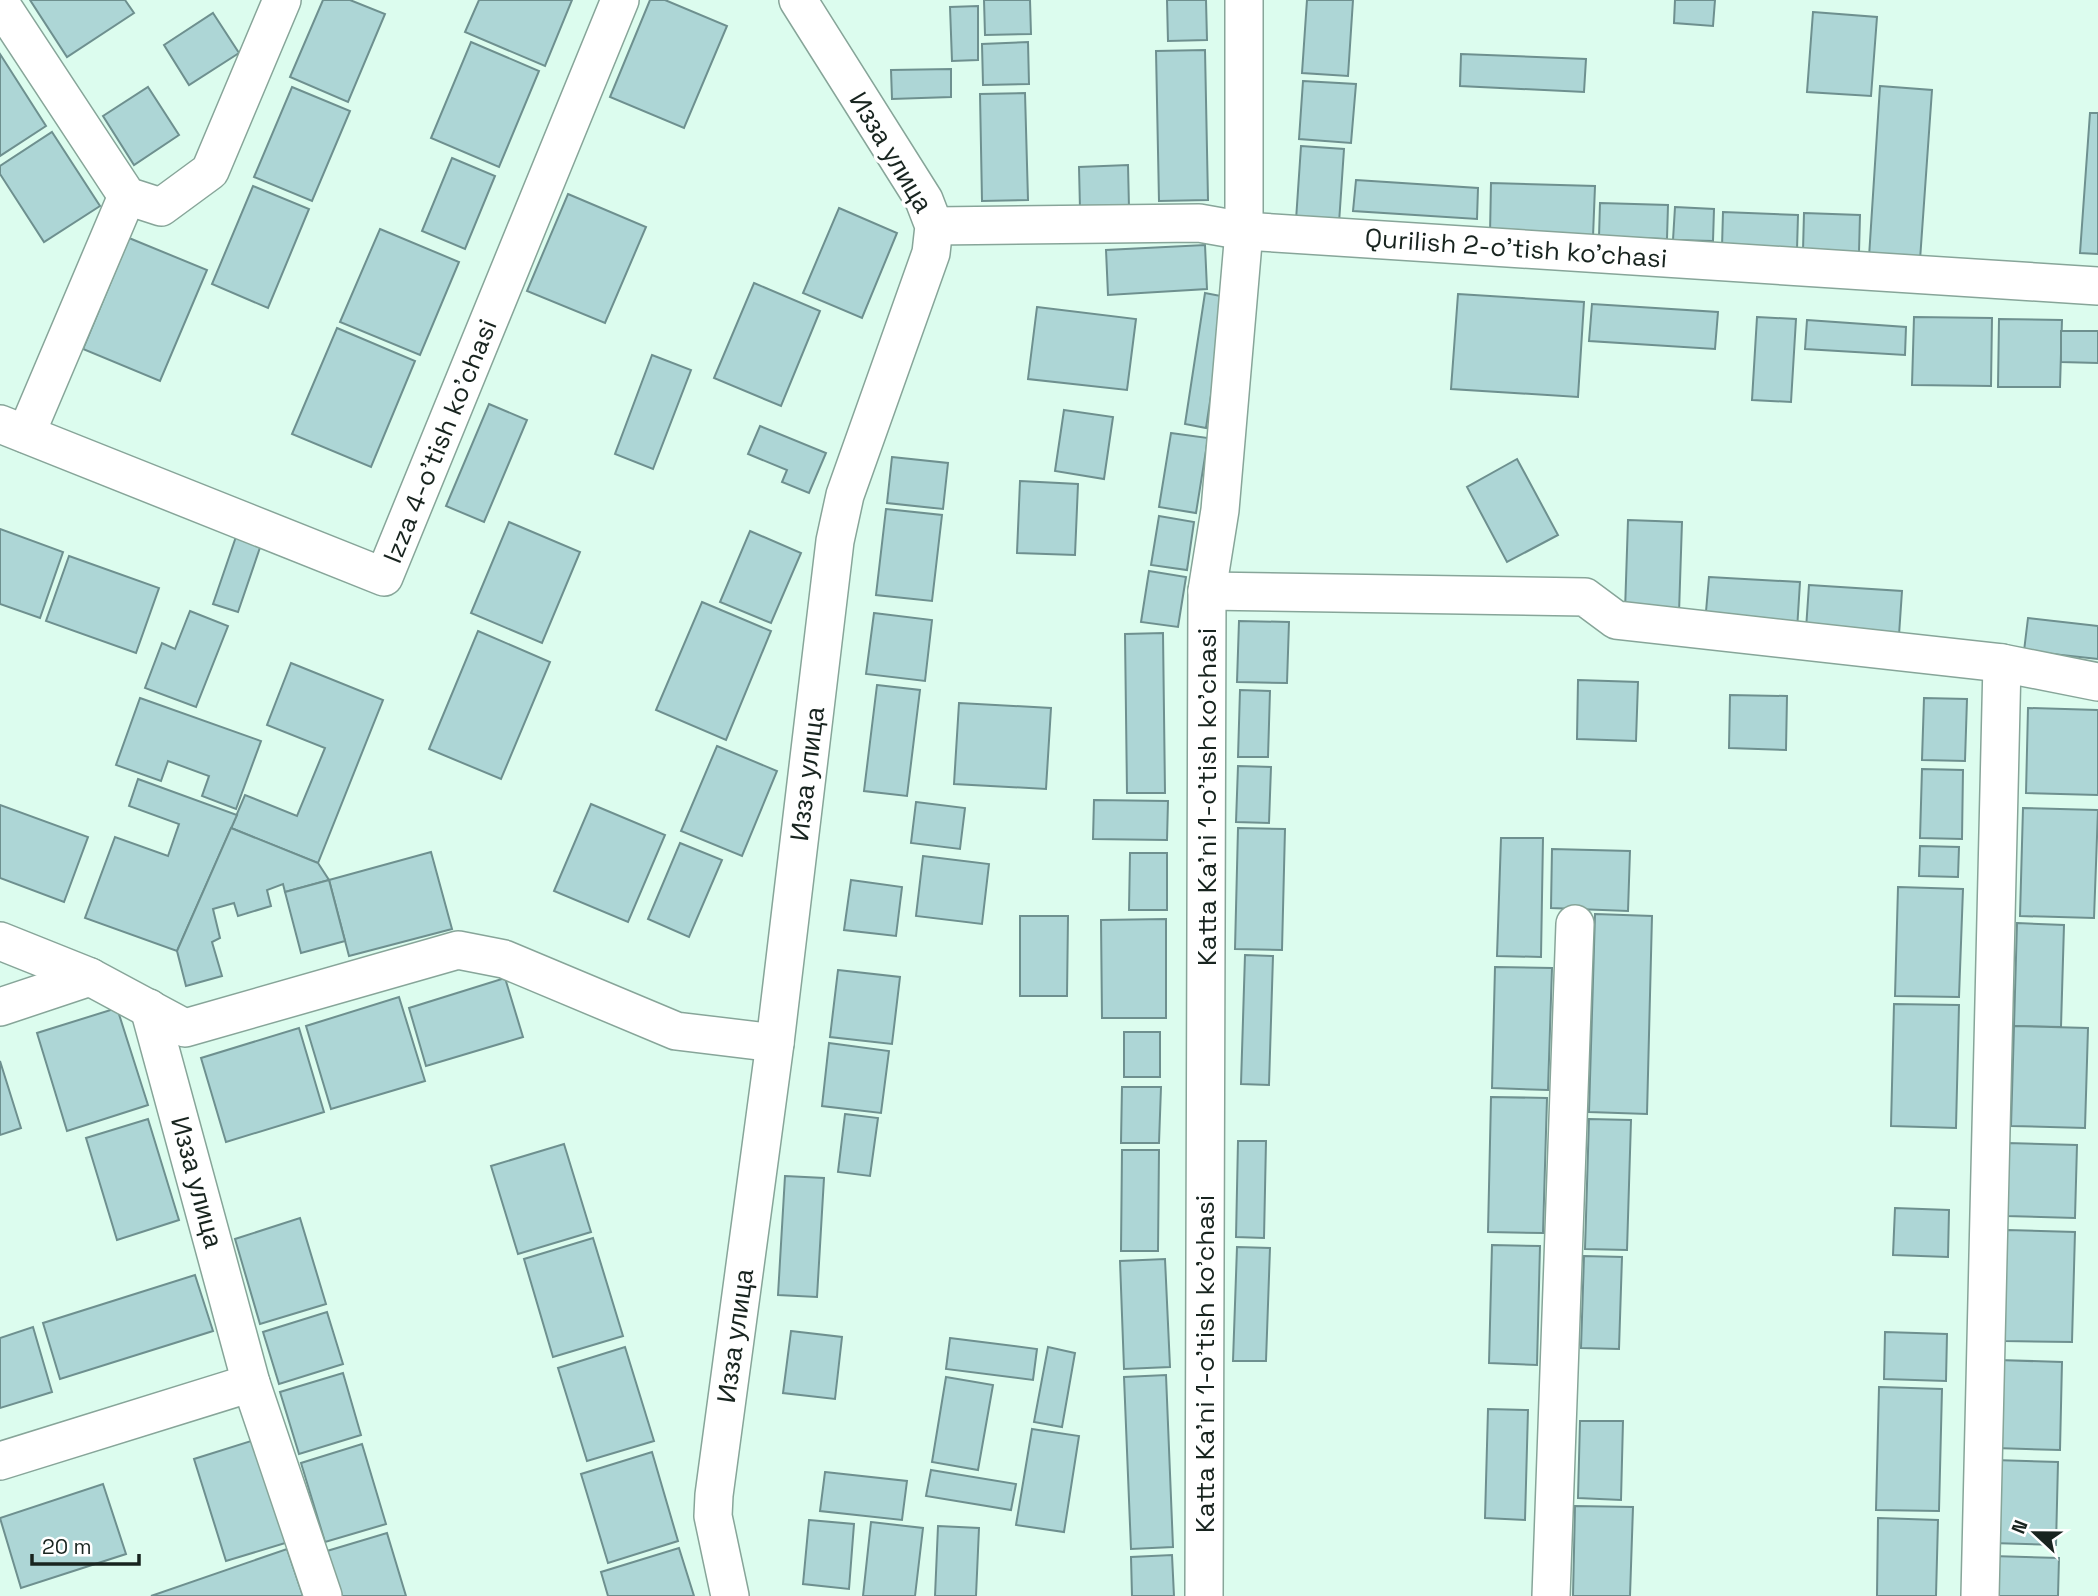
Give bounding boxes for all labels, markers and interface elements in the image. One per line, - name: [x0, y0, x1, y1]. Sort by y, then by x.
- street label: Изза улица: [842, 85, 941, 219]
- street label: Qurilish 2-o'tish ko'chasi: [1364, 220, 1668, 276]
- street label: Izza 4-o'tish ko'chasi: [376, 314, 504, 568]
- street label: Katta Ka'ni 1-o'tish ko'chasi: [1190, 628, 1224, 966]
- street label: Изза улица: [782, 704, 832, 843]
- street label: Изза улица: [163, 1112, 231, 1252]
- street label: Katta Ka'ni 1-o'tish ko'chasi: [1188, 1195, 1222, 1533]
- street label: Изза улица: [709, 1266, 761, 1405]
- north arrow: [2000, 1498, 2070, 1568]
- text: N: [2006, 1516, 2034, 1537]
- scale bar: [32, 1522, 138, 1566]
- text: 20 m: [42, 1533, 92, 1560]

